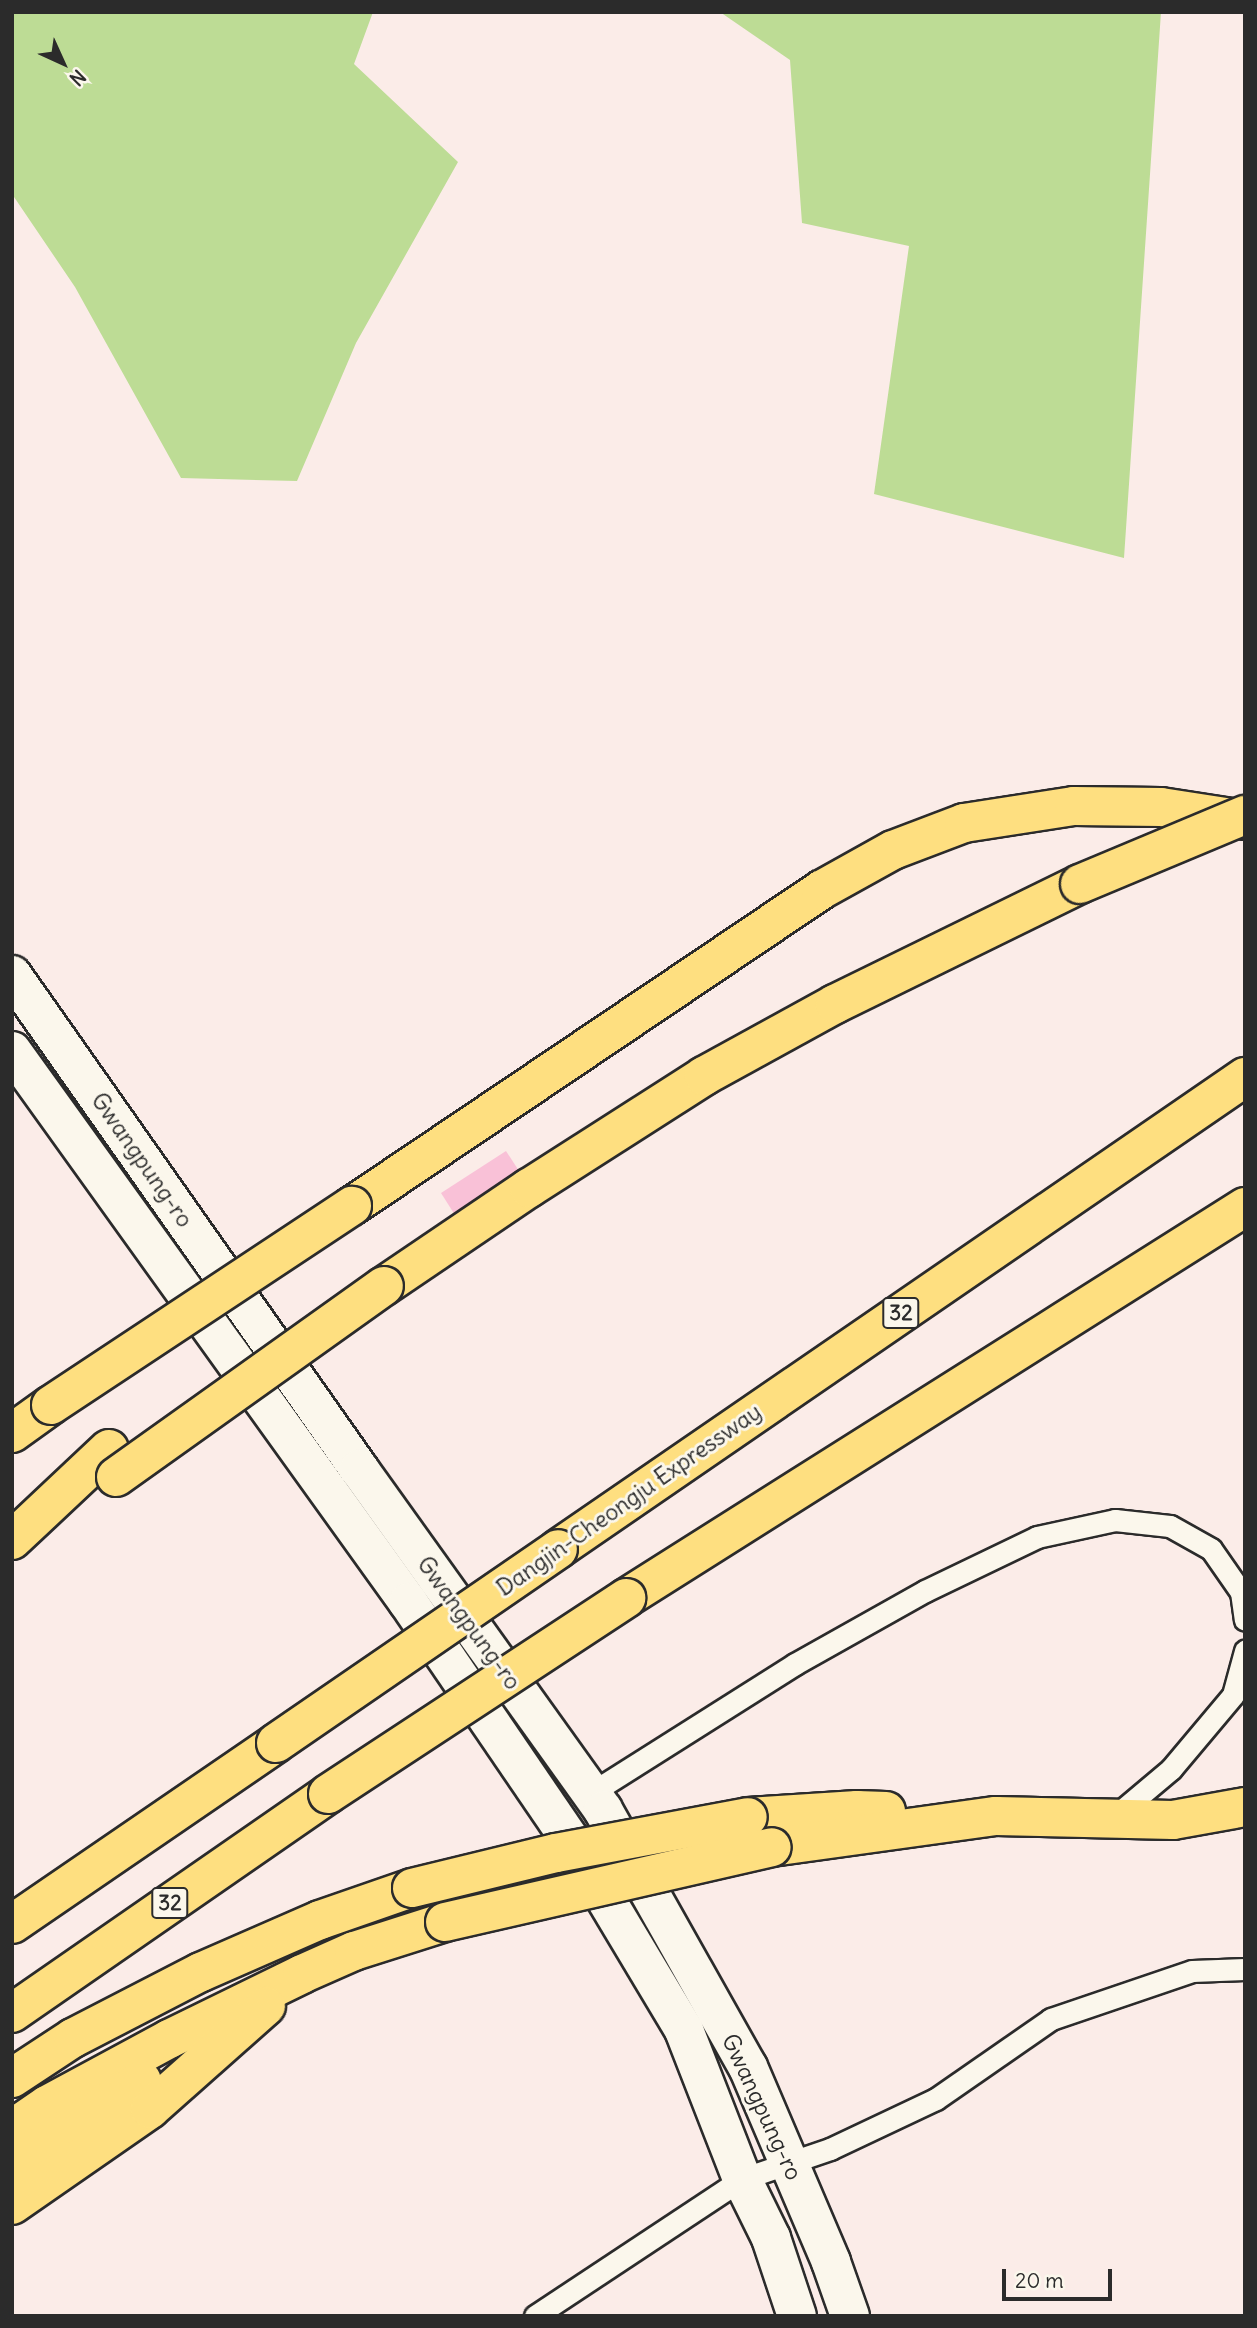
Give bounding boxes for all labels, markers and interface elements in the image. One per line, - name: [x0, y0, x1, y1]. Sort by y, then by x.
- north arrow: [28, 28, 98, 98]
- text: N: [65, 65, 91, 91]
- street label: Gwangpung-ro: [85, 1087, 199, 1233]
- road number: 32: [882, 1296, 920, 1330]
- street label: Dangjin-Cheongju Expressway: [491, 1398, 767, 1602]
- street label: Gwangpung-ro: [411, 1551, 527, 1695]
- road number: 32: [151, 1885, 189, 1920]
- street label: Gwangpung-ro: [716, 2029, 808, 2185]
- scale bar: [1005, 2254, 1115, 2298]
- text: 20 m: [1015, 2267, 1064, 2294]

